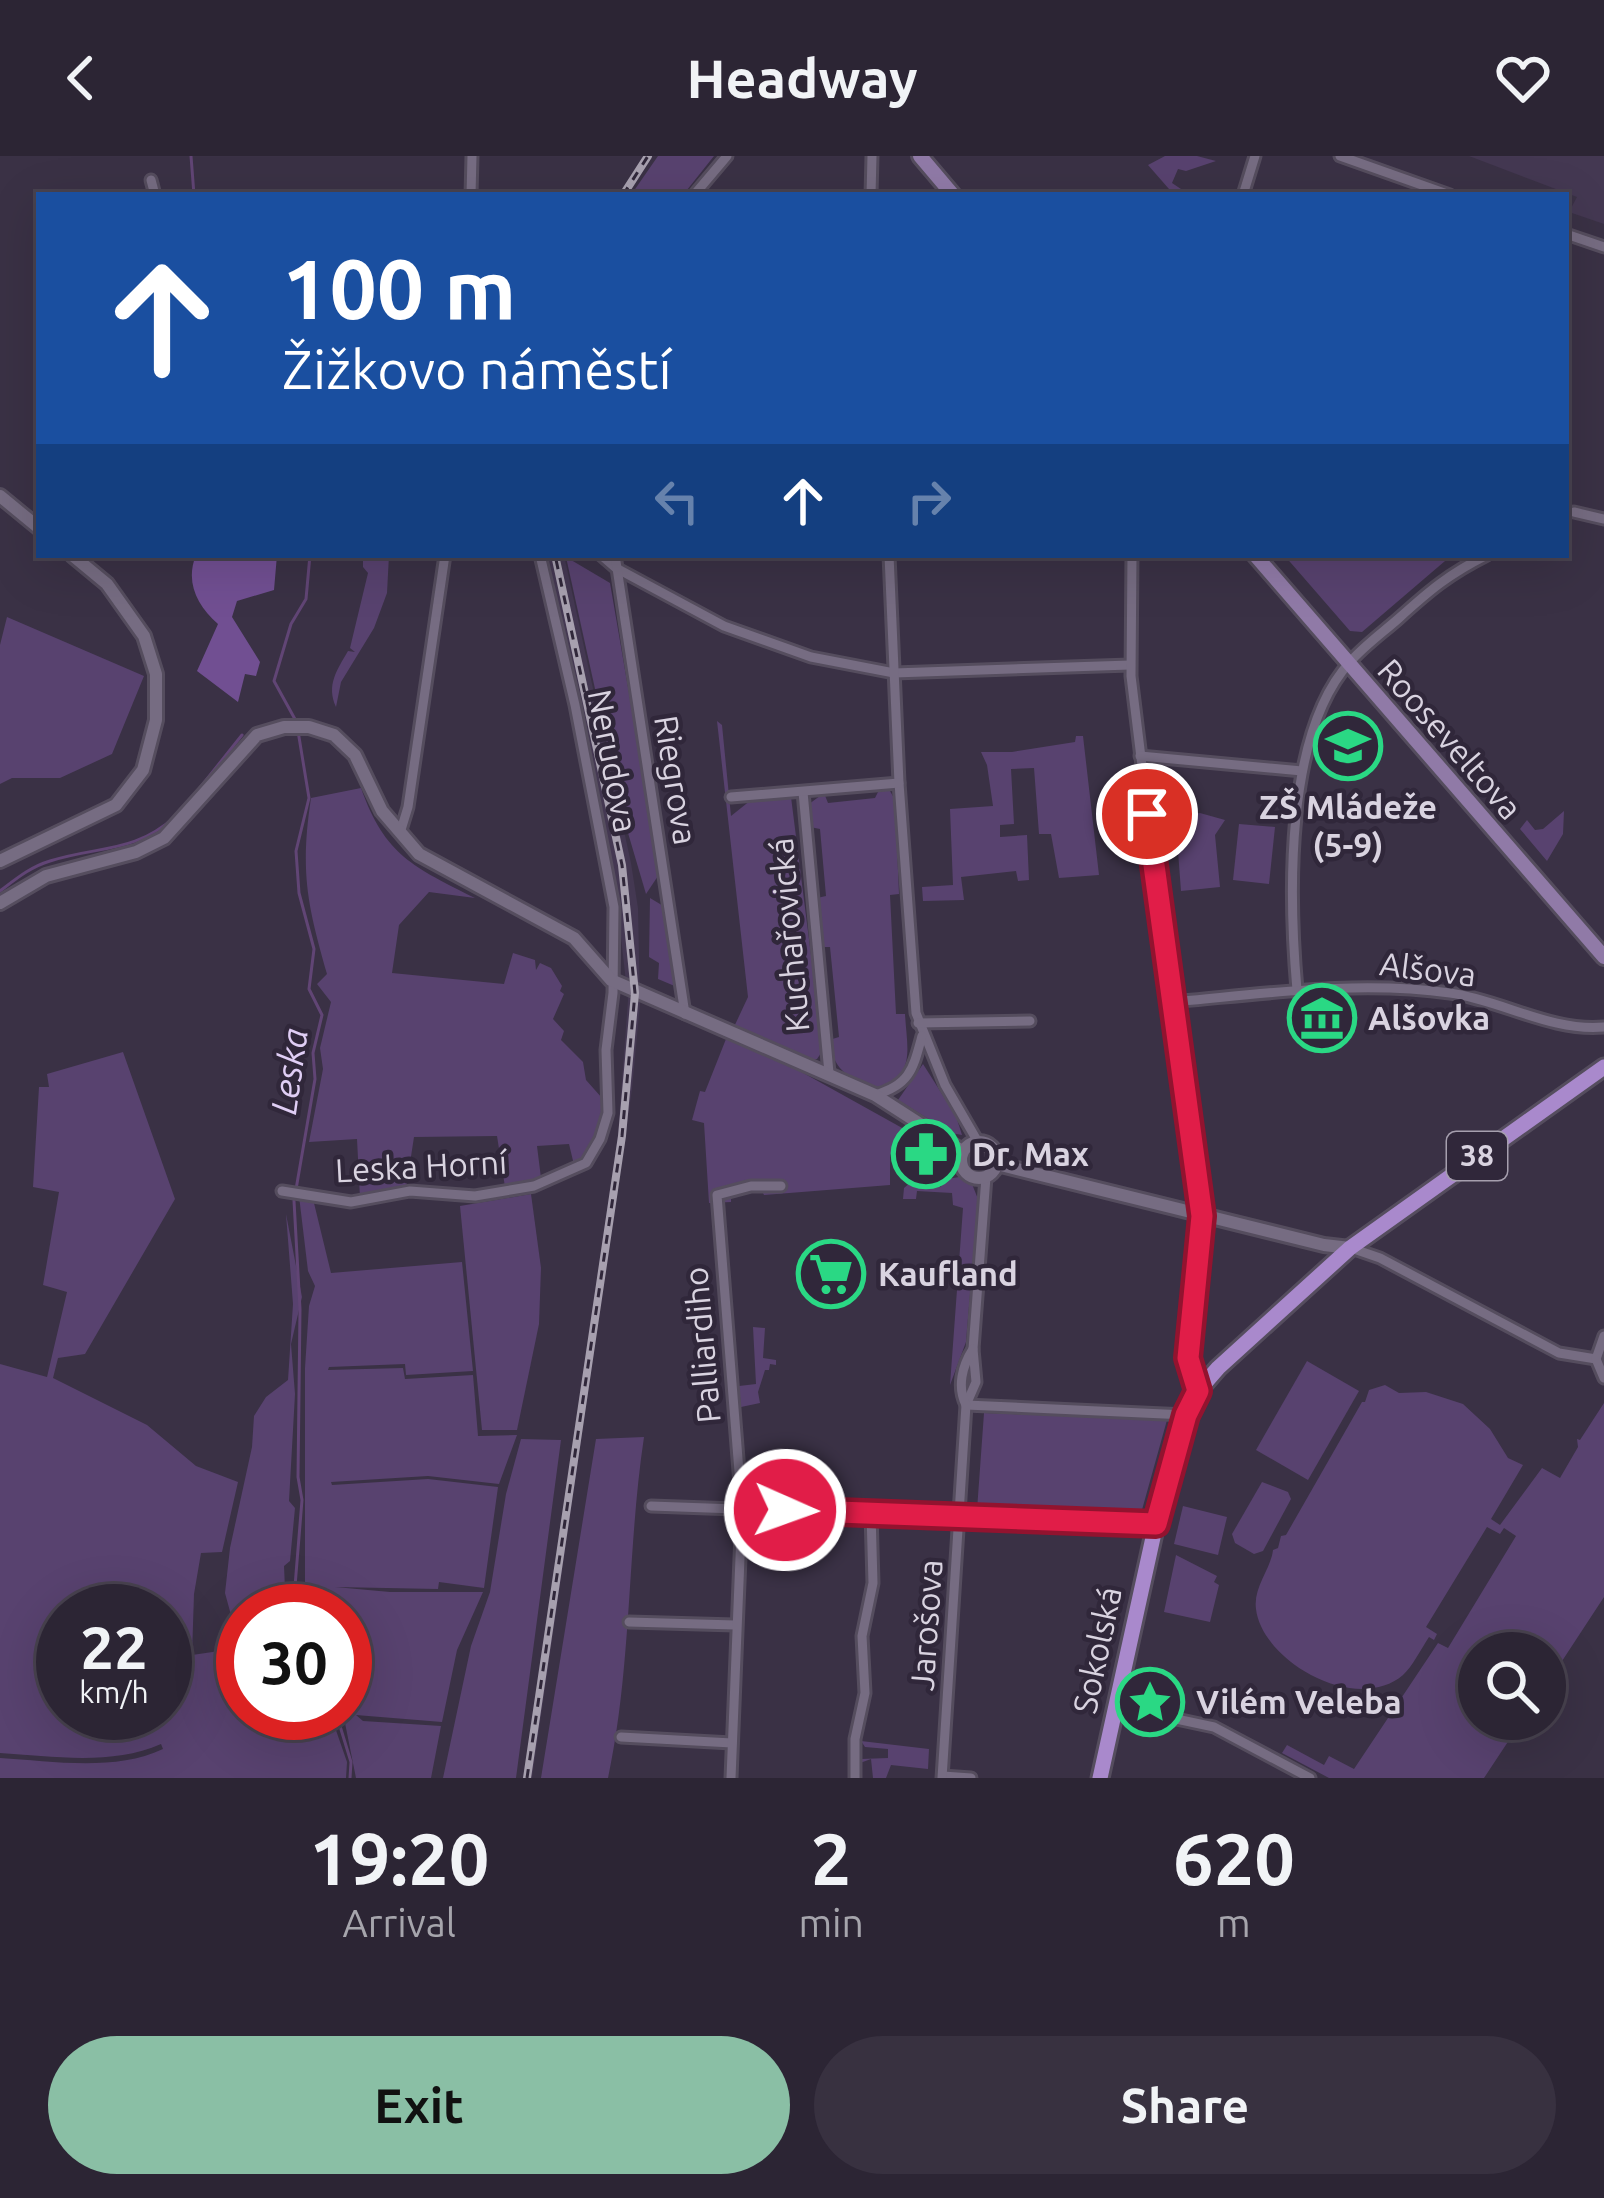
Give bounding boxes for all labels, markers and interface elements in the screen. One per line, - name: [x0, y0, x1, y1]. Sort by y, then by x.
- icon: back: [48, 45, 114, 111]
- icon: heart: [1490, 45, 1556, 111]
- text: Headway: [686, 48, 918, 108]
- icon: ahead: [84, 240, 240, 396]
- text: 100 m: [282, 241, 516, 335]
- text: Žižkovo náměstí: [282, 339, 672, 399]
- icon: left: [644, 468, 710, 534]
- icon: ahead: [770, 468, 836, 534]
- icon: right: [896, 468, 962, 534]
- street label: Rooseveltova: [1371, 651, 1530, 826]
- street label: Nerudova: [582, 686, 645, 835]
- school or university icon: ZŠ Mládeže (5-9): [1313, 711, 1383, 781]
- street label: Riegrova: [648, 713, 705, 847]
- pin: [1096, 763, 1198, 865]
- icon: arrive: [1114, 781, 1180, 847]
- place label: ZŠ Mládeže (5-9): [1259, 787, 1437, 864]
- street label: Kuchařovická: [762, 836, 815, 1034]
- street label: Alšova: [1378, 944, 1478, 993]
- museum icon: Alšovka: [1287, 983, 1357, 1053]
- place label: Alšovka: [1368, 999, 1490, 1036]
- water label: Leska: [262, 1025, 315, 1117]
- pharmacy icon: Dr. Max: [891, 1119, 961, 1189]
- road number: 38: [1447, 1132, 1507, 1180]
- place label: Dr. Max: [972, 1135, 1089, 1172]
- street label: Leska Horní: [334, 1142, 509, 1188]
- supermarket icon: Kaufland: [796, 1239, 866, 1309]
- place label: Kaufland: [878, 1255, 1018, 1292]
- street label: Palliardiho: [676, 1265, 727, 1425]
- position arrow: [722, 1447, 848, 1573]
- street label: Jarošova: [902, 1558, 949, 1692]
- street label: Sokolská: [1065, 1583, 1128, 1717]
- speed limit sign: 30: [216, 1584, 372, 1740]
- text: 22: [80, 1613, 148, 1680]
- map controls: [1458, 1632, 1566, 1740]
- button: search: [1458, 1632, 1566, 1740]
- place icon: Vilém Veleba: [1115, 1667, 1185, 1737]
- text: km/h: [79, 1675, 149, 1709]
- place label: Vilém Veleba: [1196, 1683, 1402, 1720]
- text: 19:20: [309, 1818, 489, 1899]
- text: 2: [811, 1818, 851, 1899]
- text: 620: [1173, 1818, 1295, 1899]
- text: Arrival: [342, 1901, 456, 1944]
- text: min: [798, 1901, 864, 1944]
- text: m: [1217, 1901, 1251, 1944]
- button: Exit: [48, 2036, 790, 2174]
- button: Share: [814, 2036, 1556, 2174]

